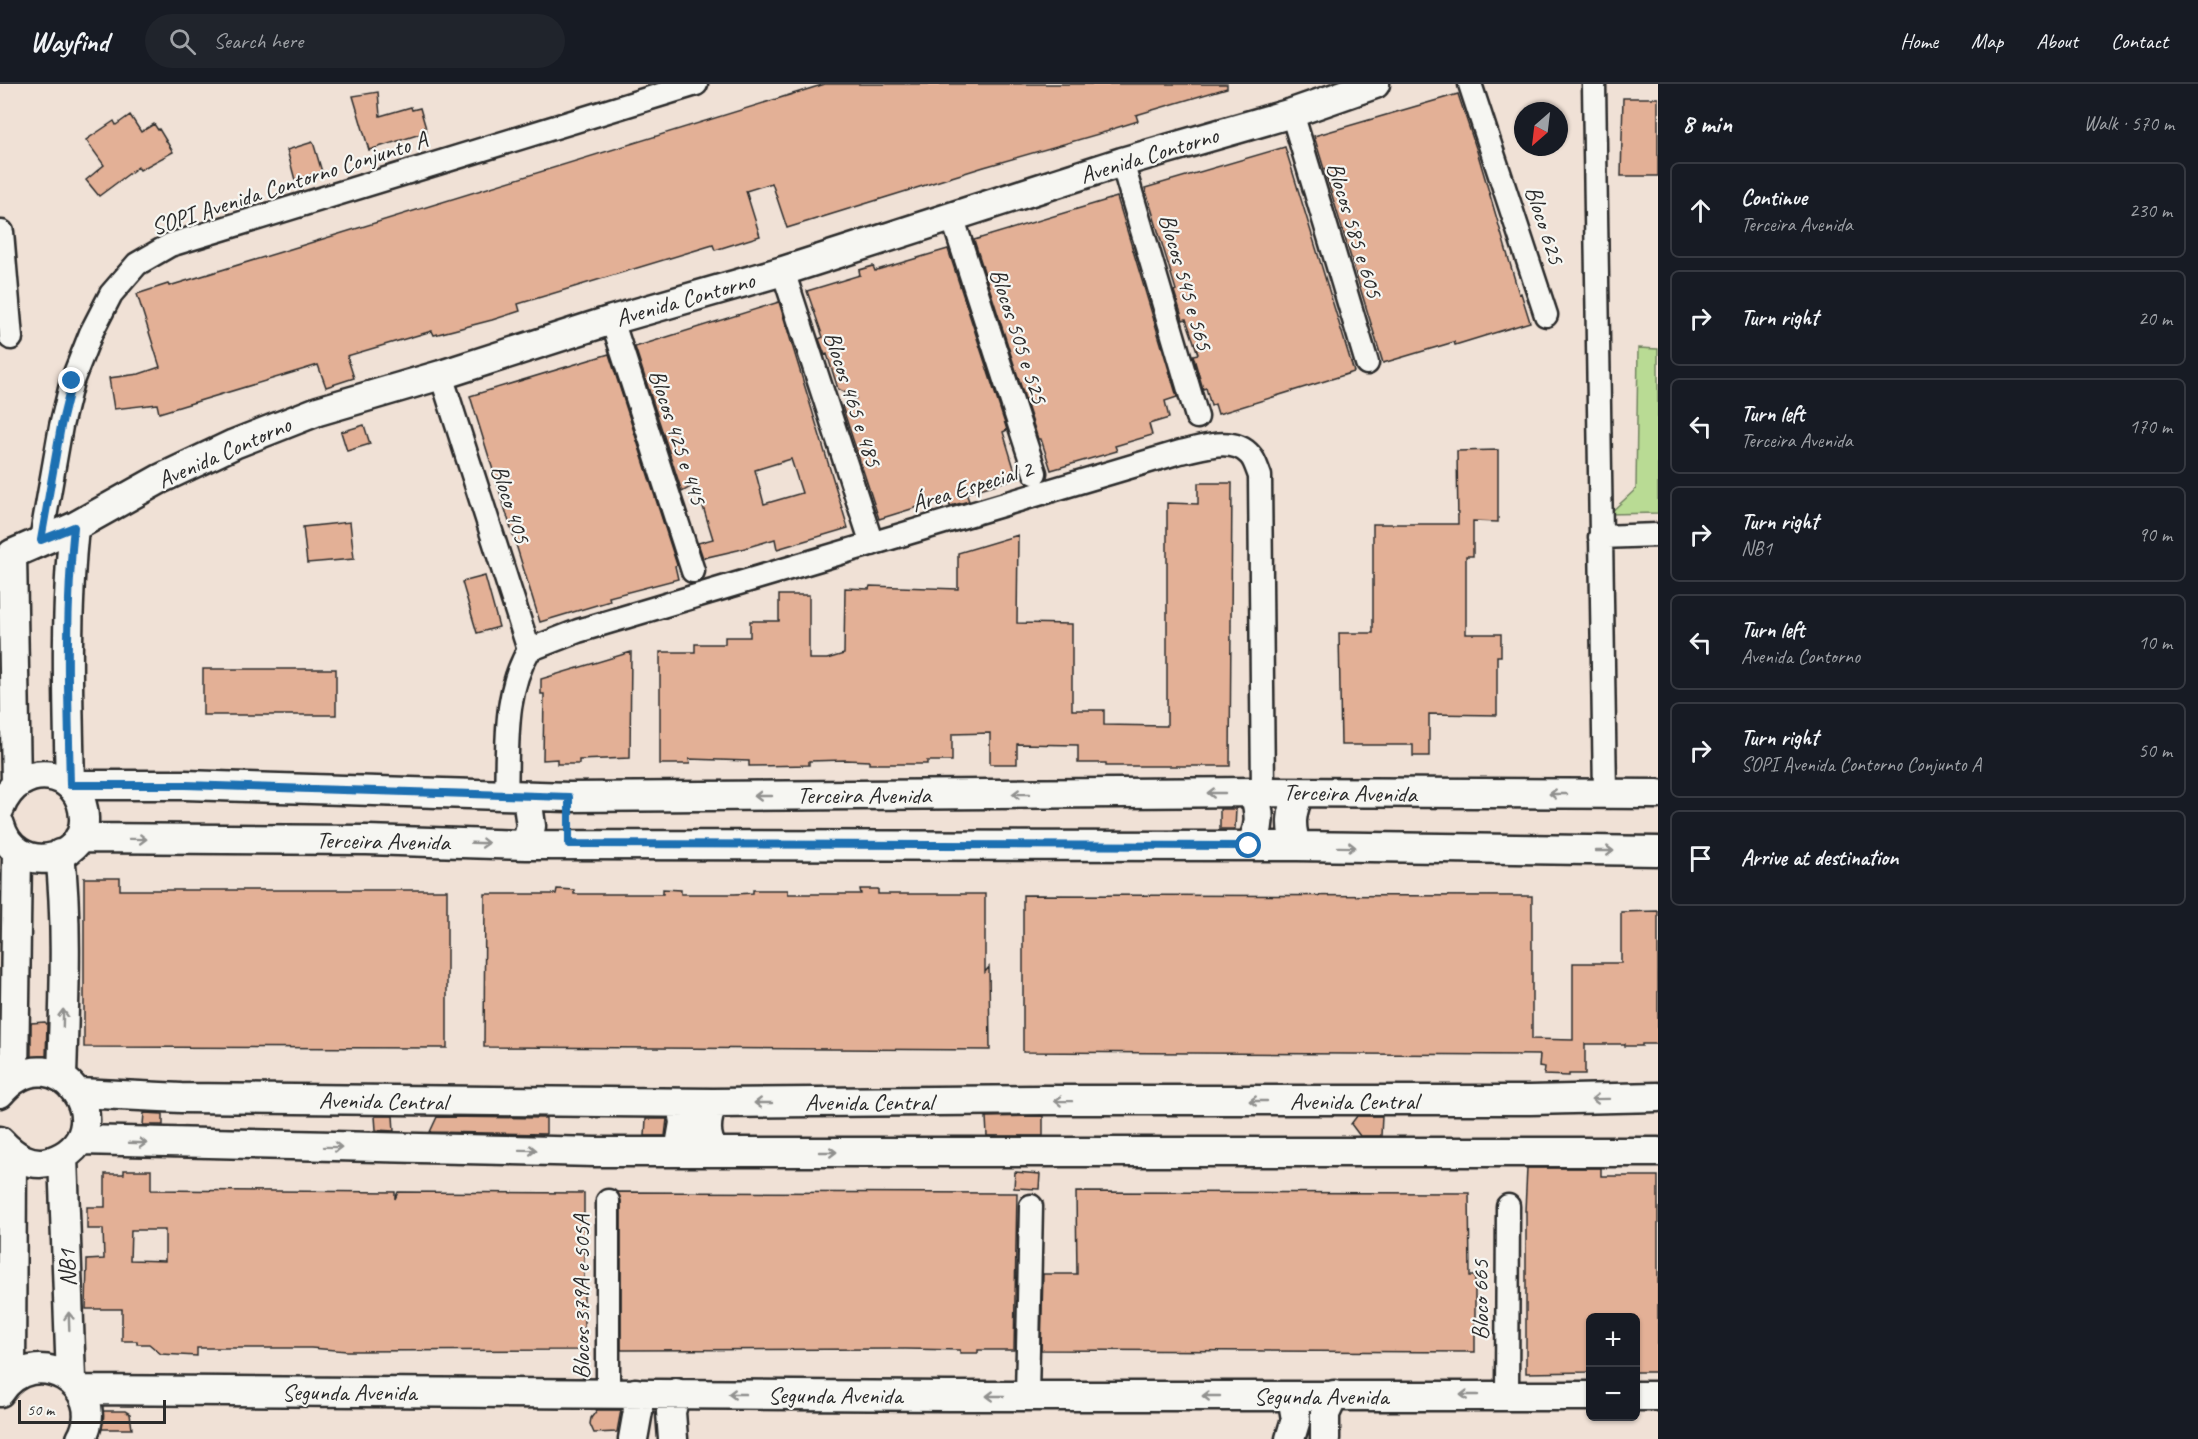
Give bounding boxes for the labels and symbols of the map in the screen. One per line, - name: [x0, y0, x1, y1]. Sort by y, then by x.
- north arrow: [1514, 102, 1568, 156]
- street label: Avenida Contorno: [1076, 119, 1223, 190]
- street label: SOPI Avenida Contorno Conjunto A: [147, 124, 432, 242]
- street label: Blocos 585 e 605: [1320, 159, 1390, 303]
- street label: Bloco 625: [1518, 182, 1572, 269]
- street label: Blocos 545 e 565: [1152, 210, 1220, 355]
- street label: Avenida Contorno: [612, 264, 759, 333]
- street label: Blocos 505 e 525: [983, 265, 1055, 409]
- street label: Blocos 465 e 485: [817, 328, 889, 472]
- street label: Blocos 425 e 445: [642, 366, 714, 510]
- route end: [58, 367, 84, 393]
- street label: Avenida Contorno: [153, 409, 297, 495]
- street label: Área Especial 2: [908, 453, 1038, 519]
- street label: Bloco 405: [484, 461, 538, 548]
- street label: Terceira Avenida: [1283, 777, 1419, 809]
- street label: Terceira Avenida: [797, 780, 932, 810]
- one-way arrow: [1206, 787, 1226, 799]
- one-way arrow: [1011, 788, 1031, 800]
- one-way arrow: [1548, 788, 1568, 800]
- one-way arrow: [753, 790, 773, 802]
- street label: Terceira Avenida: [316, 825, 452, 857]
- route start: [1235, 832, 1261, 858]
- one-way arrow: [127, 833, 147, 845]
- one-way arrow: [469, 838, 489, 849]
- one-way arrow: [1336, 841, 1356, 853]
- one-way arrow: [1594, 845, 1614, 857]
- one-way arrow: [58, 1009, 69, 1029]
- street label: Avenida Central: [319, 1085, 451, 1117]
- street label: Avenida Central: [1290, 1086, 1422, 1116]
- street label: Avenida Central: [805, 1087, 937, 1117]
- one-way arrow: [1590, 1093, 1610, 1104]
- one-way arrow: [1053, 1095, 1073, 1107]
- one-way arrow: [1248, 1095, 1268, 1107]
- one-way arrow: [753, 1097, 773, 1109]
- one-way arrow: [128, 1137, 148, 1148]
- one-way arrow: [323, 1141, 343, 1152]
- one-way arrow: [518, 1145, 538, 1156]
- one-way arrow: [818, 1146, 838, 1158]
- street label: Blocos 379A e 505A: [566, 1214, 596, 1379]
- street label: NB1: [51, 1248, 83, 1287]
- street label: Bloco 665: [1465, 1259, 1495, 1340]
- one-way arrow: [63, 1312, 74, 1332]
- street label: Segunda Avenida: [282, 1377, 418, 1407]
- street label: Segunda Avenida: [768, 1380, 904, 1410]
- street label: Segunda Avenida: [1254, 1381, 1390, 1411]
- one-way arrow: [728, 1388, 748, 1400]
- one-way arrow: [1460, 1389, 1480, 1401]
- one-way arrow: [986, 1390, 1006, 1402]
- one-way arrow: [1202, 1390, 1222, 1402]
- scale bar: [18, 1397, 166, 1424]

